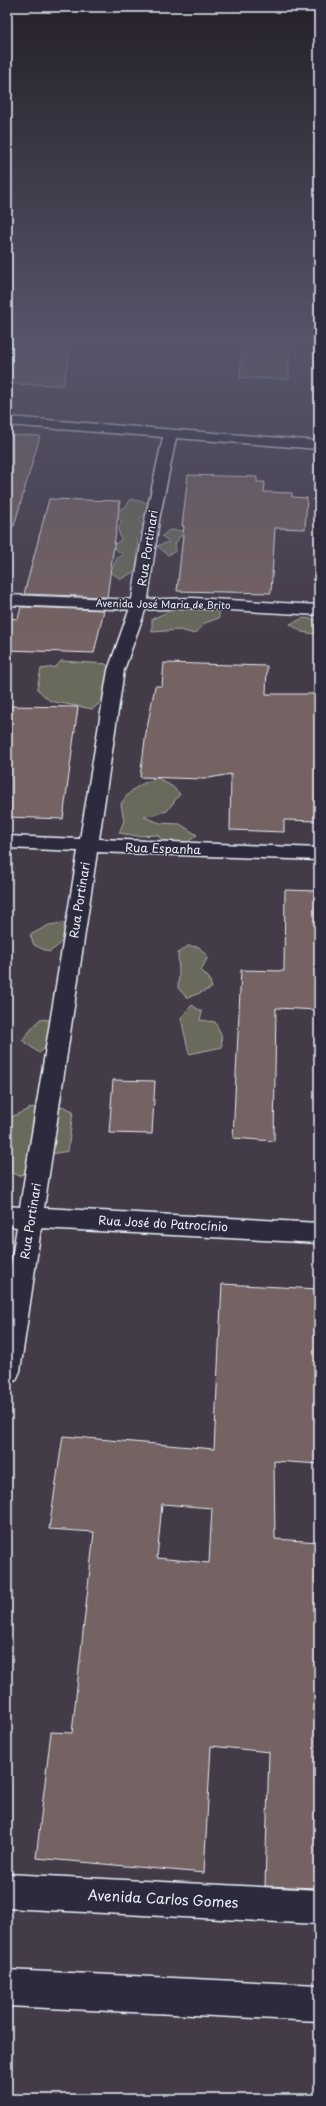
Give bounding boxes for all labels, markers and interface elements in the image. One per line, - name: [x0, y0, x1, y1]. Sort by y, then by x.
- street label: Rua Portinari: [132, 508, 162, 587]
- street label: Avenida José Maria de Brito: [95, 595, 231, 612]
- street label: Rua Espanha: [125, 838, 202, 858]
- street label: Rua Portinari: [64, 860, 94, 939]
- street label: Rua Portinari: [15, 1181, 45, 1260]
- street label: Rua José do Patrocínio: [98, 1211, 229, 1235]
- street label: Avenida Carlos Gomes: [87, 1884, 239, 1913]

